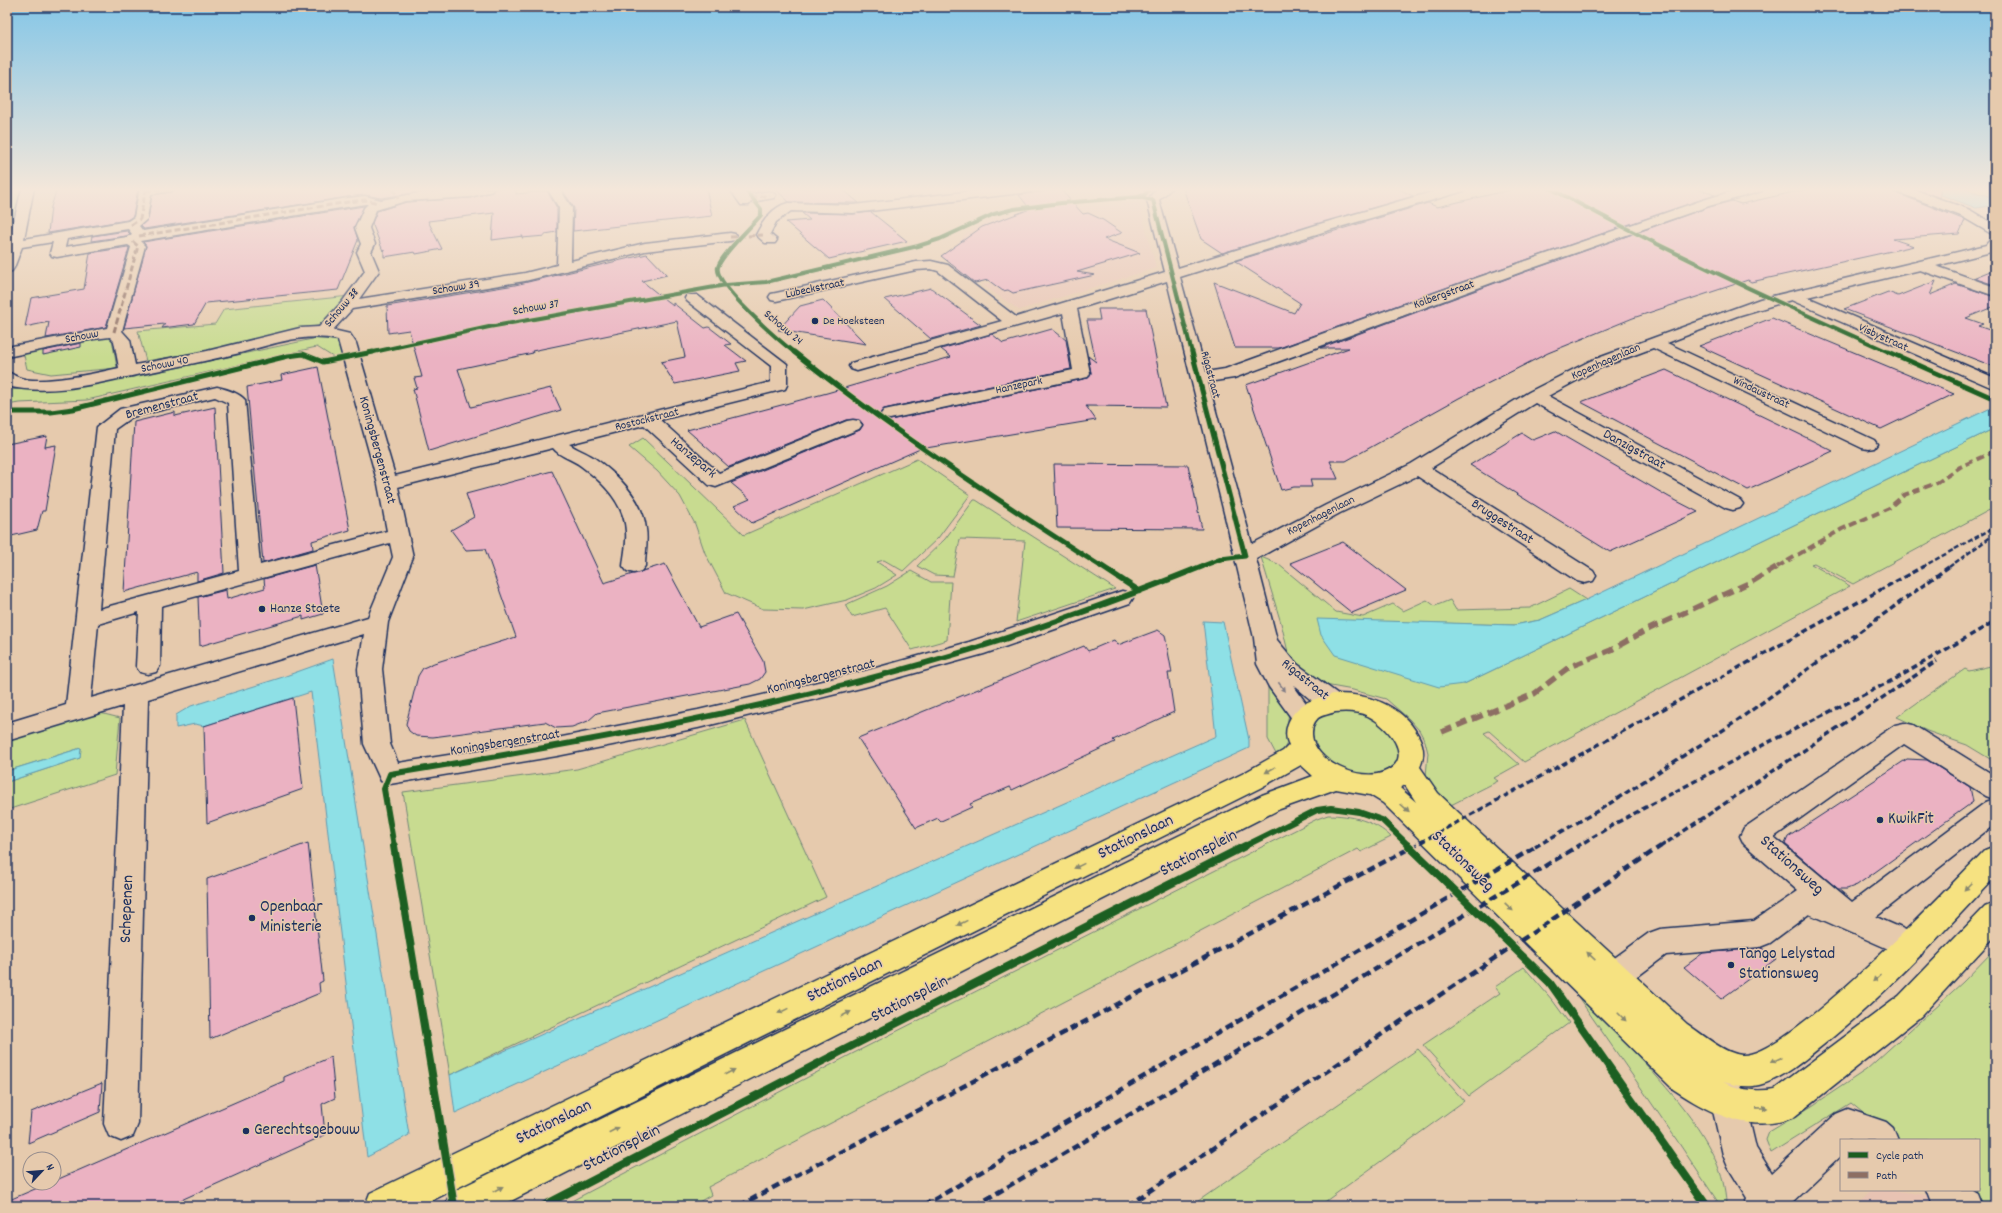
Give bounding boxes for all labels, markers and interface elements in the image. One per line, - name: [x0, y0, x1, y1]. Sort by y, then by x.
- street label: Lübeckstraat: [784, 274, 847, 304]
- street label: Schouw 39: [431, 276, 481, 300]
- street label: Kolbergstraat: [1411, 276, 1477, 314]
- street label: Schouw 38: [320, 284, 364, 331]
- street label: Schouw 37: [512, 296, 561, 320]
- street label: Schouw 24: [760, 306, 806, 350]
- place label: De Hoeksteen: [823, 313, 885, 330]
- marker: De Hoeksteen: [810, 316, 820, 326]
- street label: Visbystraat: [1855, 320, 1911, 357]
- street label: Schouw: [64, 326, 100, 348]
- street label: Kopenhagenlaan: [1569, 339, 1644, 385]
- street label: Rigastraat: [1196, 349, 1225, 401]
- street label: Schouw 40: [140, 352, 190, 378]
- street label: Windaustraat: [1730, 372, 1793, 414]
- street label: Hanzepark: [994, 373, 1044, 399]
- street label: Bremenstraat: [123, 387, 201, 425]
- street label: Koningsbergenstraat: [353, 394, 401, 506]
- street label: Rostockstraat: [613, 404, 681, 436]
- street label: Danzigstraat: [1599, 425, 1669, 475]
- street label: Hanzepark: [665, 432, 721, 484]
- street label: Kopenhagenlaan: [1284, 491, 1358, 540]
- street label: Bruggestraat: [1467, 494, 1537, 550]
- place label: Hanze Staete: [270, 599, 340, 619]
- marker: Hanze Staete: [257, 604, 267, 614]
- street label: Koningsbergenstraat: [765, 654, 877, 700]
- street label: Rigastraat: [1277, 654, 1333, 706]
- one-way arrow: [1278, 681, 1286, 692]
- street label: Koningsbergenstraat: [449, 724, 561, 762]
- one-way arrow: [1264, 767, 1276, 774]
- one-way arrow: [1399, 803, 1410, 812]
- place label: KwikFit: [1888, 808, 1934, 832]
- street label: Stationslaan: [1094, 809, 1178, 867]
- marker: KwikFit: [1875, 815, 1885, 825]
- street label: Stationsplein: [1156, 824, 1242, 884]
- street label: Stationsweg: [1425, 826, 1499, 898]
- street label: Stationsweg: [1753, 830, 1829, 902]
- one-way arrow: [1073, 863, 1085, 869]
- street label: Schepenen: [115, 874, 141, 943]
- one-way arrow: [1963, 881, 1973, 891]
- place label: Openbaar Ministerie: [260, 896, 323, 940]
- one-way arrow: [1504, 902, 1514, 912]
- marker: Openbaar Ministerie: [247, 913, 257, 923]
- one-way arrow: [956, 920, 968, 926]
- place label: Tango Lelystad Stationsweg: [1739, 943, 1835, 987]
- one-way arrow: [1586, 951, 1596, 961]
- street label: Stationslaan: [803, 952, 887, 1010]
- marker: Tango Lelystad Stationsweg: [1726, 960, 1736, 970]
- street label: Stationsplein: [867, 970, 953, 1030]
- one-way arrow: [1872, 973, 1881, 982]
- one-way arrow: [777, 1008, 788, 1014]
- one-way arrow: [841, 1011, 852, 1017]
- one-way arrow: [1617, 1013, 1627, 1022]
- one-way arrow: [1771, 1057, 1782, 1063]
- one-way arrow: [724, 1069, 736, 1075]
- street label: Stationslaan: [512, 1094, 596, 1152]
- one-way arrow: [1756, 1105, 1769, 1111]
- place label: Gerechtsgebouw: [254, 1119, 360, 1143]
- street label: Stationsplein: [579, 1119, 665, 1179]
- marker: Gerechtsgebouw: [241, 1126, 251, 1136]
- one-way arrow: [608, 1127, 620, 1134]
- legend: [1840, 1139, 1980, 1191]
- text: Cycle path: [1876, 1148, 1924, 1165]
- north arrow: [22, 1151, 62, 1191]
- text: N: [41, 1162, 58, 1174]
- text: Path: [1876, 1168, 1897, 1185]
- one-way arrow: [492, 1185, 503, 1192]

